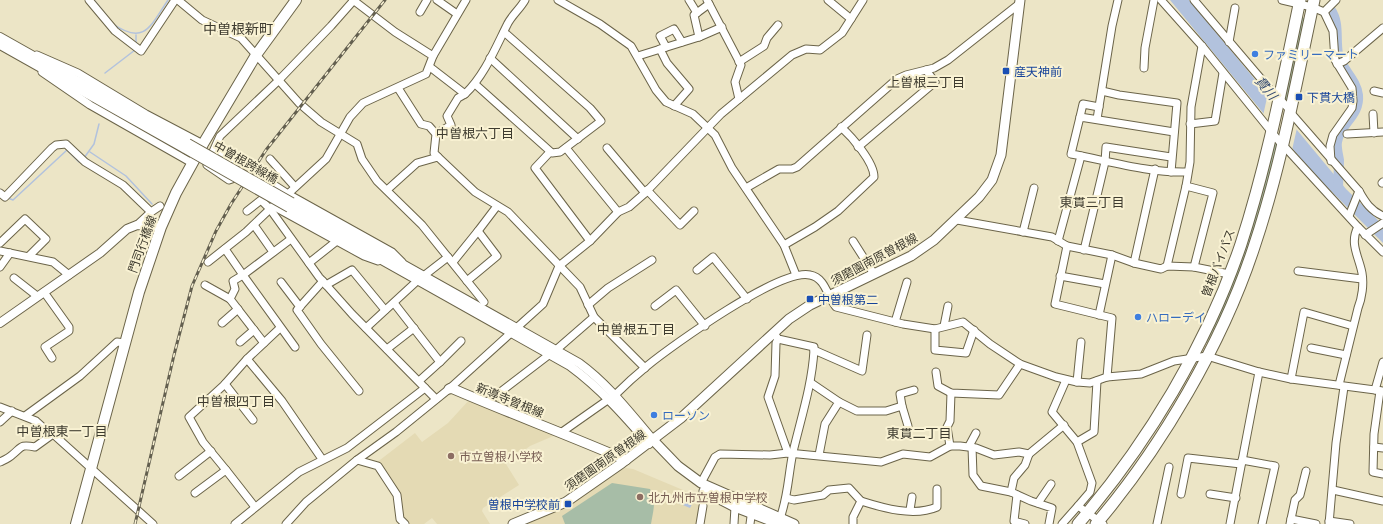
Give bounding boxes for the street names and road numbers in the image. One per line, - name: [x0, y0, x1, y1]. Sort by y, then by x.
- street label: 中曽根跨線橋: [211, 138, 281, 186]
- street label: 門司行橋線: [125, 213, 159, 275]
- street label: 曽根バイパス: [1198, 227, 1238, 299]
- street label: 須磨園南原曽根線: [828, 230, 920, 288]
- street label: 新導寺曽根線: [474, 380, 546, 420]
- street label: 須磨園南原曽根線: [561, 426, 649, 494]

